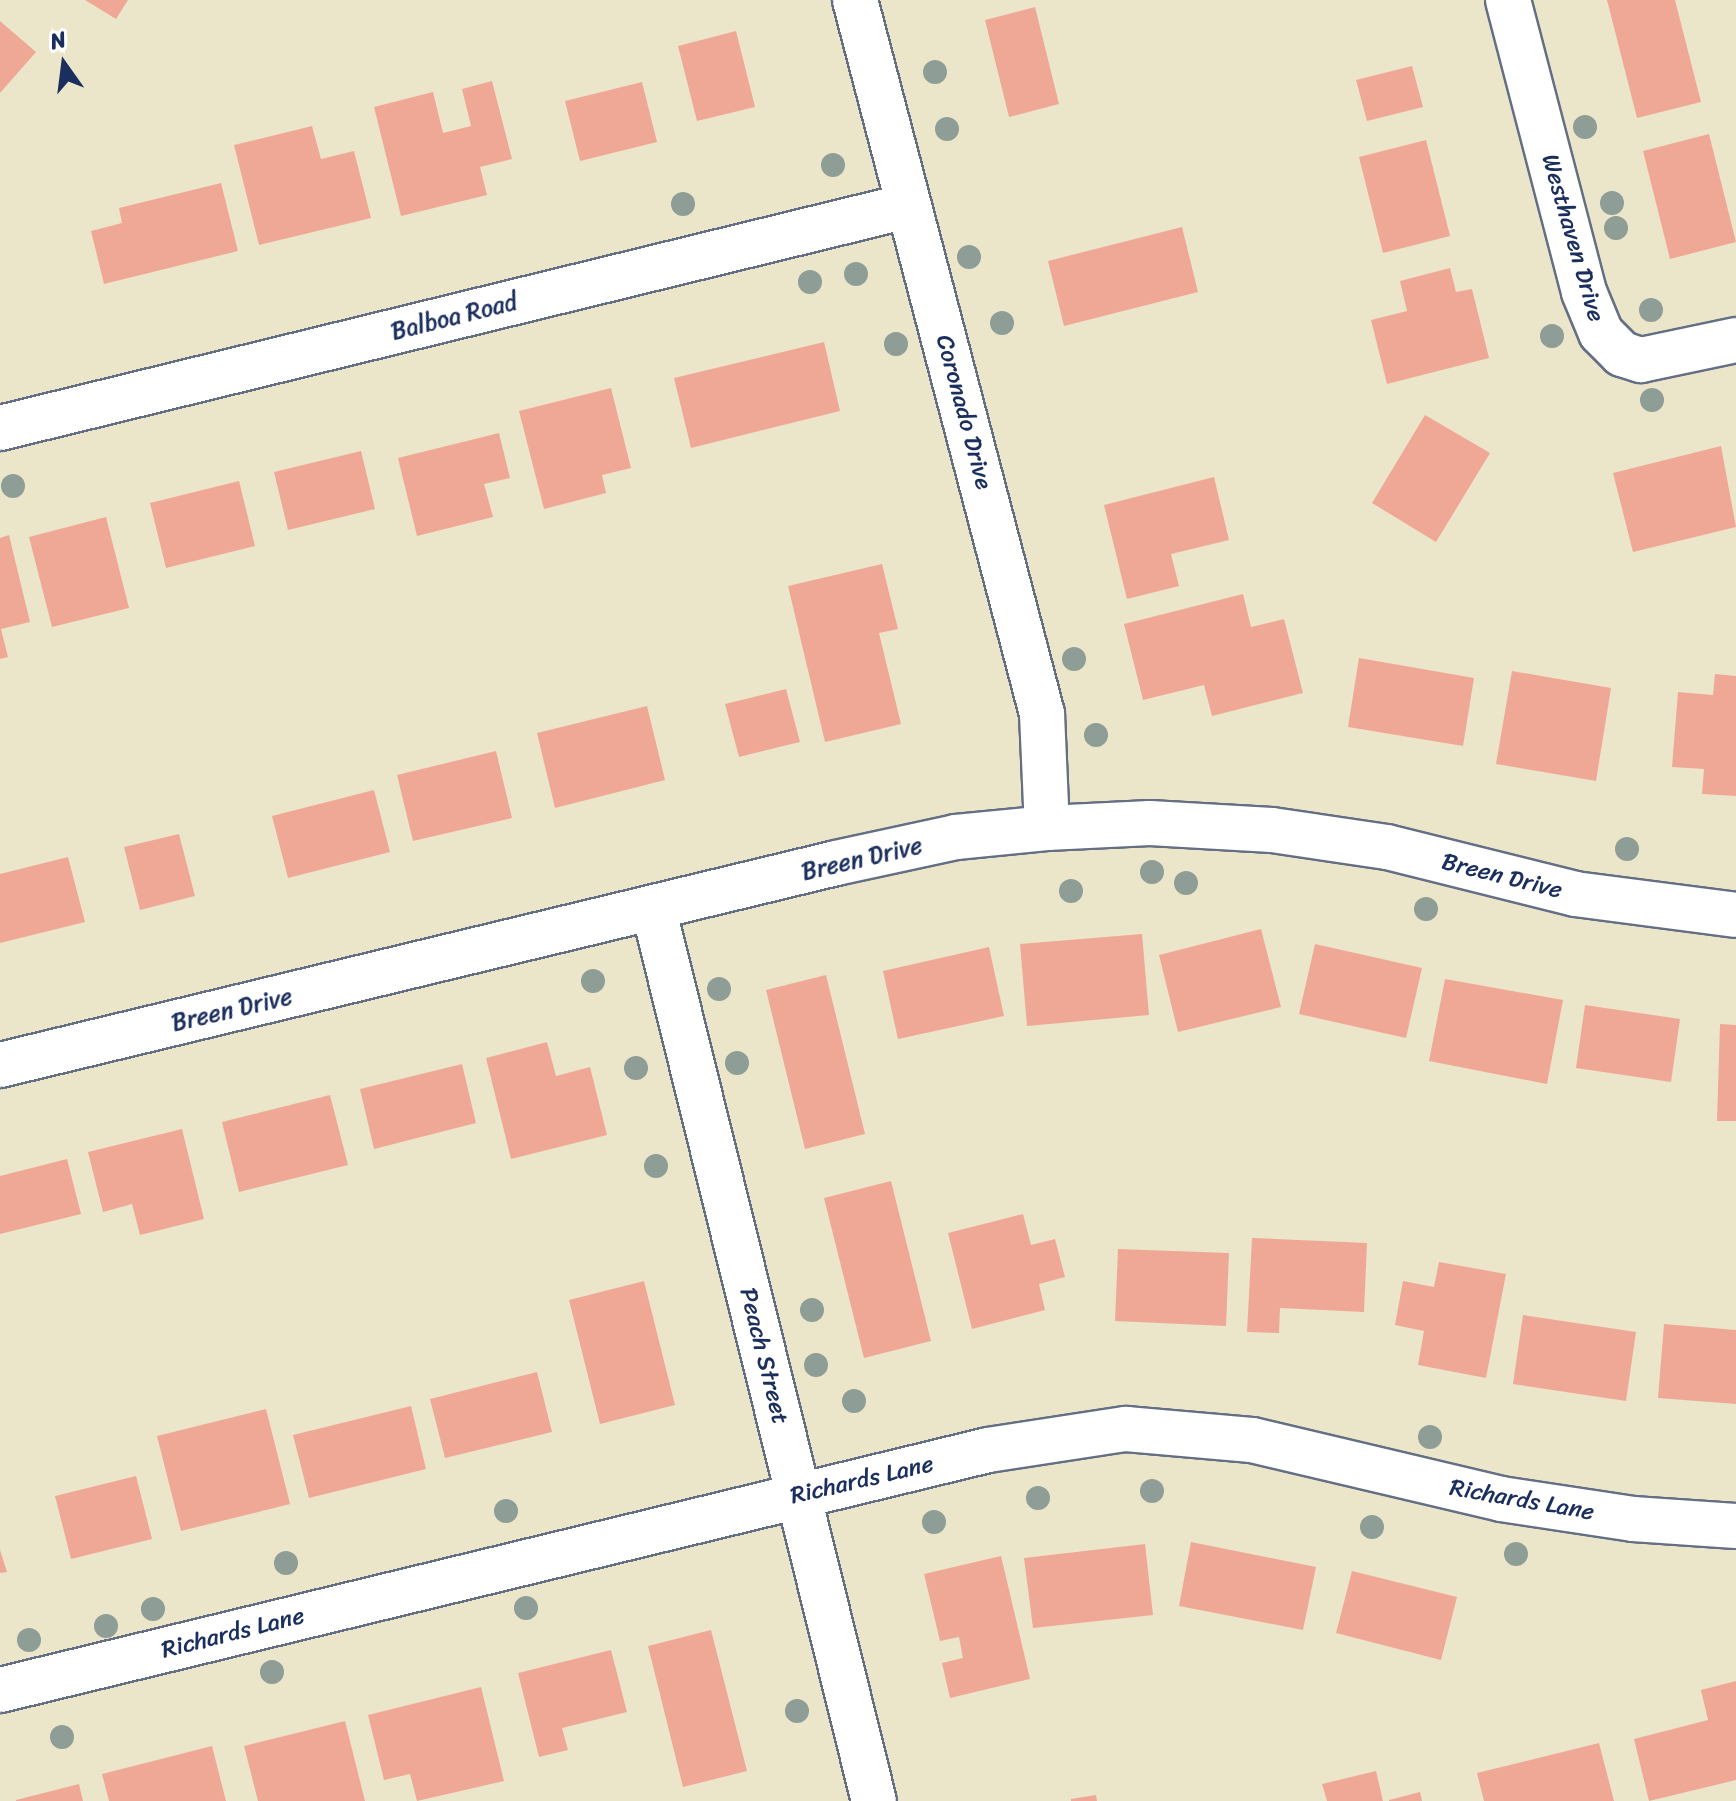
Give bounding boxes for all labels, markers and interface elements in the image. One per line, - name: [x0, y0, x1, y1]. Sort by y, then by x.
- text: N: [46, 19, 70, 61]
- north arrow: [24, 24, 104, 104]
- street label: Westhaven Drive: [1535, 151, 1611, 325]
- street label: Balboa Road: [388, 287, 520, 347]
- street label: Coronado Drive: [929, 331, 999, 493]
- street label: Breen Drive: [799, 831, 925, 887]
- street label: Breen Drive: [1439, 847, 1565, 905]
- street label: Breen Drive: [169, 982, 295, 1038]
- street label: Peach Street: [733, 1285, 795, 1427]
- street label: Richards Lane: [788, 1450, 936, 1510]
- street label: Richards Lane: [1448, 1473, 1596, 1527]
- street label: Richards Lane: [159, 1601, 307, 1665]

